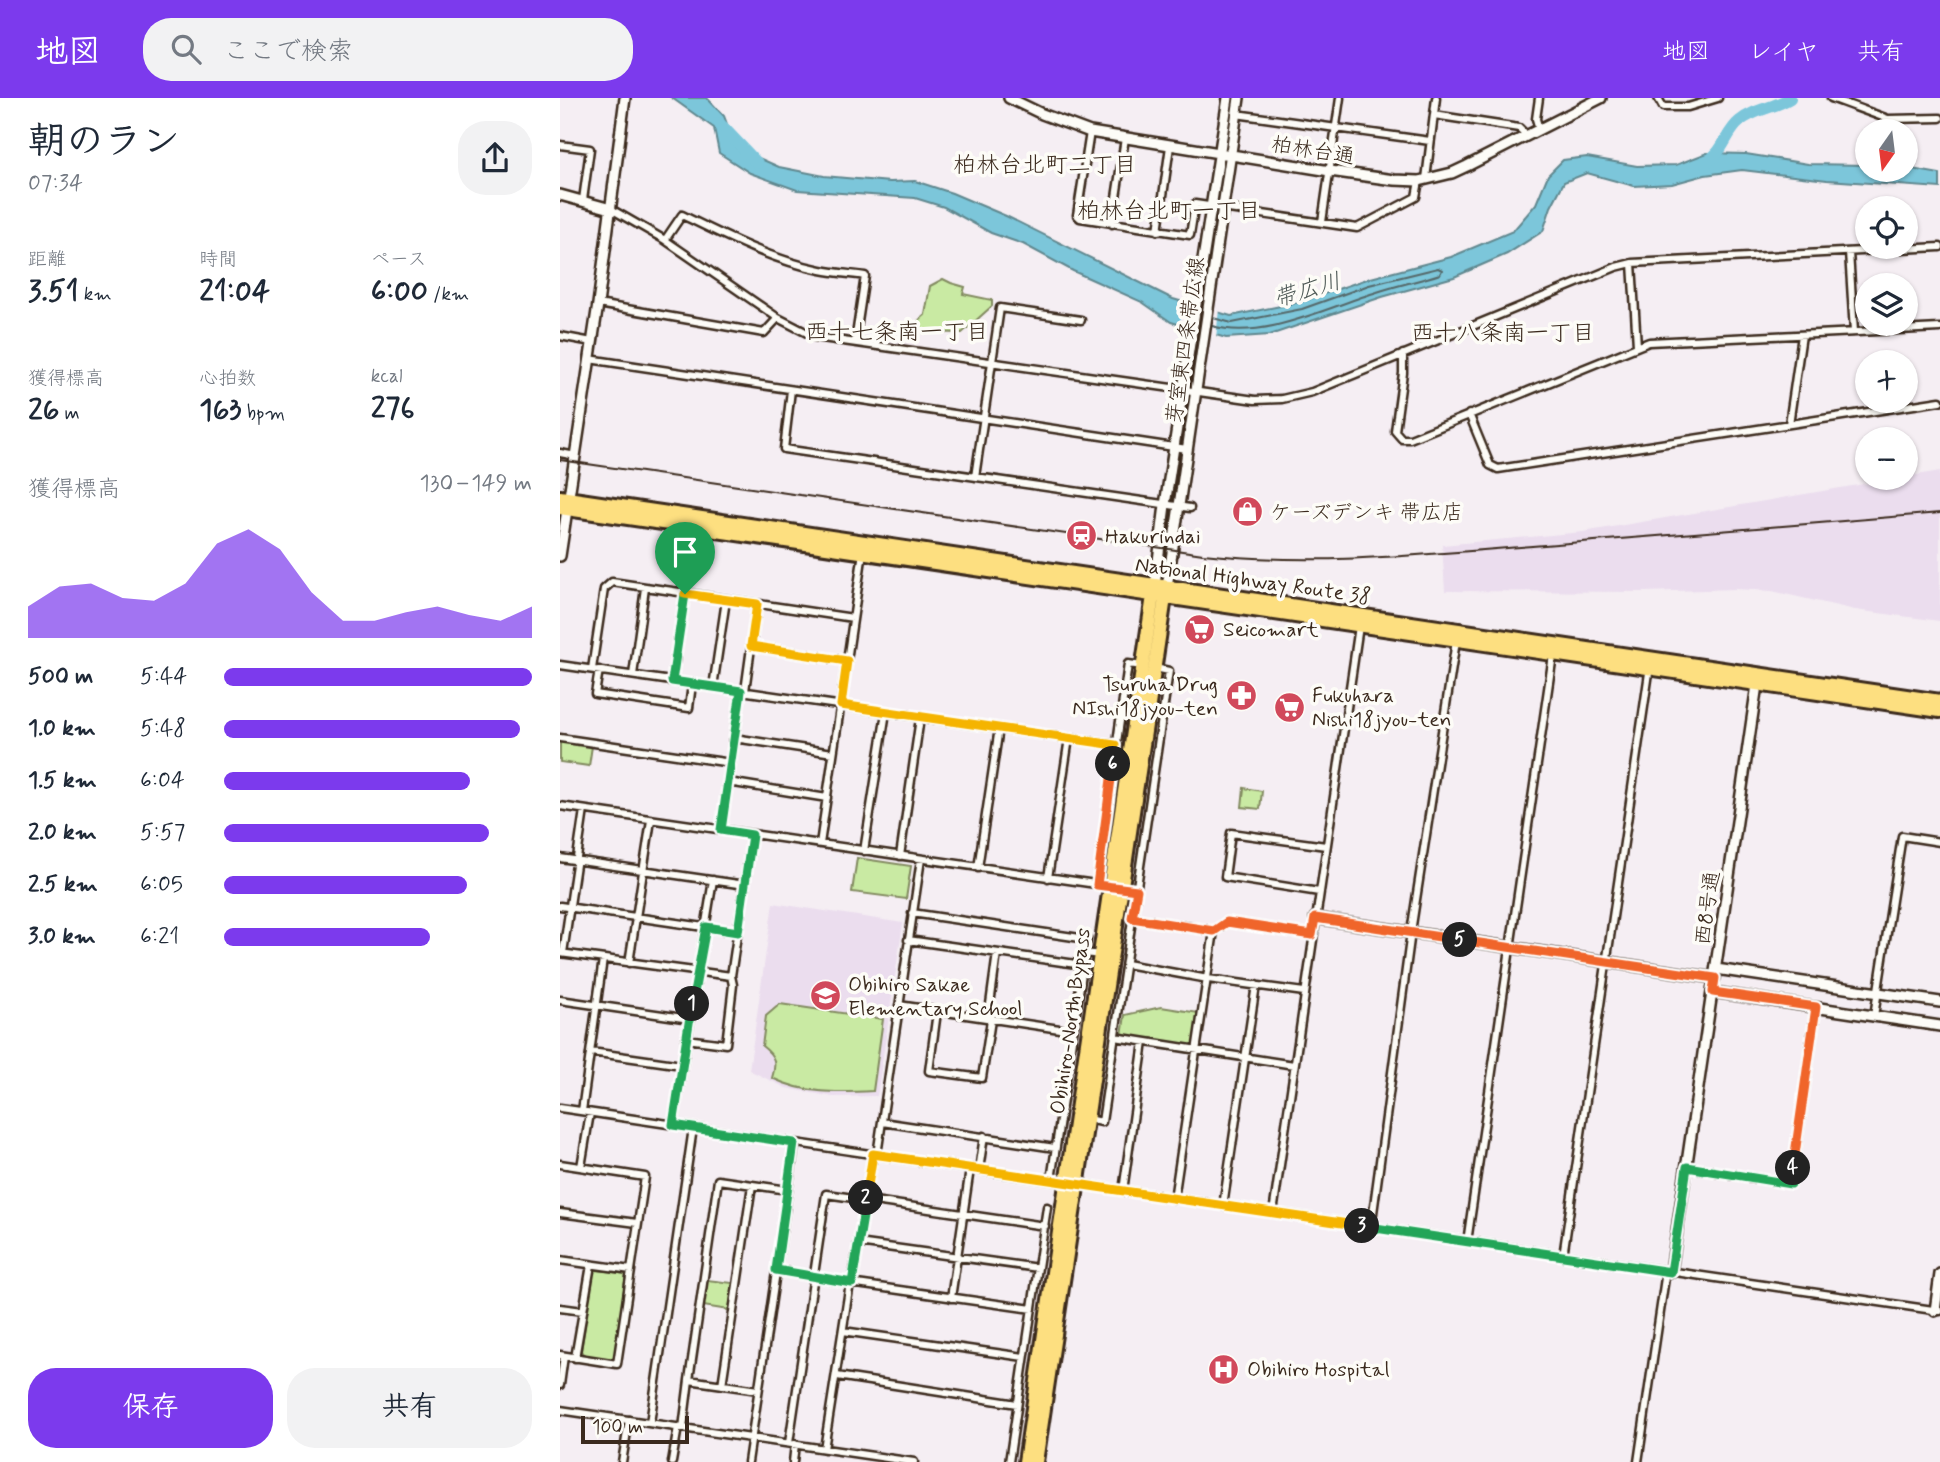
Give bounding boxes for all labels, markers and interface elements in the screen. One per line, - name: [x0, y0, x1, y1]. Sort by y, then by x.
- search box: [143, 18, 633, 81]
- icon: search: [167, 30, 205, 68]
- text: 地図: [35, 31, 101, 75]
- text: ここで検索: [223, 35, 353, 69]
- text: 地図: [1662, 37, 1710, 68]
- text: レイヤ: [1748, 37, 1819, 68]
- text: 共有: [1857, 37, 1905, 68]
- text: 朝のラン: [28, 118, 180, 167]
- north arrow: [1855, 119, 1918, 182]
- map controls: [1855, 119, 1918, 490]
- button: share: [458, 121, 532, 195]
- street label: 柏林台通: [1269, 131, 1357, 171]
- district label: 柏林台北町二丁目: [953, 151, 1137, 181]
- text: 07:34: [28, 169, 83, 199]
- button: locate: [1855, 196, 1918, 259]
- district label: 柏林台北町一丁目: [1077, 197, 1261, 227]
- text: 距離: [28, 247, 66, 272]
- text: 時間: [199, 247, 237, 272]
- text: ペース: [371, 247, 427, 272]
- street label: 芽室東四条帯広線: [1160, 255, 1212, 425]
- water label: 帯広川: [1270, 267, 1345, 315]
- text: 3.51: [28, 272, 79, 311]
- text: 21:04: [199, 272, 270, 311]
- text: 6:00: [371, 272, 428, 311]
- button: layers: [1855, 273, 1918, 336]
- text: km: [79, 282, 112, 307]
- text: /km: [428, 282, 469, 307]
- district label: 西十七条南一丁目: [805, 318, 989, 348]
- district label: 西十八条南一丁目: [1411, 319, 1595, 349]
- button: +: [1855, 350, 1918, 413]
- text: kcal: [371, 364, 403, 389]
- text: 獲得標高: [28, 366, 104, 391]
- text: 心拍数: [199, 366, 256, 391]
- text: 276: [371, 389, 415, 428]
- text: 26: [28, 391, 59, 430]
- text: 163: [199, 391, 242, 430]
- text: m: [59, 401, 80, 426]
- text: bpm: [242, 401, 285, 426]
- button: −: [1855, 427, 1918, 490]
- text: 130–149 m: [420, 469, 532, 499]
- text: 獲得標高: [28, 475, 120, 505]
- shop icon: ケーズデンキ 帯広店: [1230, 495, 1264, 529]
- place label: ケーズデンキ 帯広店: [1270, 499, 1463, 527]
- station icon: Hakurindai: [1065, 519, 1099, 553]
- pin: [655, 522, 715, 594]
- place label: Hakurindai: [1105, 523, 1201, 551]
- icon: arrive: [666, 533, 704, 571]
- street label: National Highway Route 38: [1133, 551, 1372, 611]
- supermarket icon: Seicomart: [1183, 612, 1217, 646]
- place label: Seicomart: [1223, 616, 1319, 644]
- text: 500 m: [28, 662, 93, 692]
- text: 5:44: [140, 662, 187, 692]
- place label: Tsuruha Drug NIshi18jyou-ten: [1072, 671, 1218, 723]
- pharmacy icon: Tsuruha Drug NIshi18jyou-ten: [1224, 679, 1258, 713]
- place label: Fukuhara Nishi18jyou-ten: [1312, 682, 1452, 734]
- supermarket icon: Fukuhara Nishi18jyou-ten: [1272, 690, 1306, 724]
- text: 1.0 km: [28, 714, 96, 744]
- text: 5:48: [140, 714, 186, 744]
- pin: 6: [1096, 746, 1130, 782]
- text: 6: [1108, 751, 1117, 776]
- text: 1.5 km: [28, 766, 97, 796]
- text: 6:04: [140, 766, 185, 796]
- text: 2.0 km: [28, 818, 97, 848]
- text: 5:57: [140, 818, 185, 848]
- street label: 西8号通: [1689, 869, 1727, 947]
- text: 2.5 km: [28, 870, 98, 900]
- text: 6:05: [140, 870, 183, 900]
- text: 3.0 km: [28, 922, 96, 952]
- text: 6:21: [140, 922, 179, 952]
- pin: 5: [1443, 922, 1478, 958]
- street label: Obihiro-North Bypass: [1044, 926, 1098, 1116]
- text: 5: [1454, 927, 1465, 952]
- place label: Obihiro Sakae Elementary School: [848, 971, 1023, 1023]
- school or university icon: Obihiro Sakae Elementary School: [808, 979, 842, 1013]
- pin: 1: [674, 986, 710, 1021]
- text: 1: [687, 991, 696, 1016]
- pin: 4: [1776, 1150, 1810, 1186]
- text: 4: [1787, 1155, 1798, 1180]
- pin: 2: [848, 1180, 884, 1216]
- text: 2: [861, 1185, 870, 1210]
- pin: 3: [1344, 1208, 1380, 1244]
- text: 3: [1357, 1213, 1366, 1238]
- hospital icon: Obihiro Hospital: [1207, 1352, 1241, 1386]
- place label: Obihiro Hospital: [1247, 1356, 1390, 1384]
- button: 保存: [28, 1368, 273, 1448]
- button: 共有: [287, 1368, 532, 1448]
- scale bar: [581, 1413, 690, 1445]
- text: 100 m: [592, 1415, 643, 1440]

